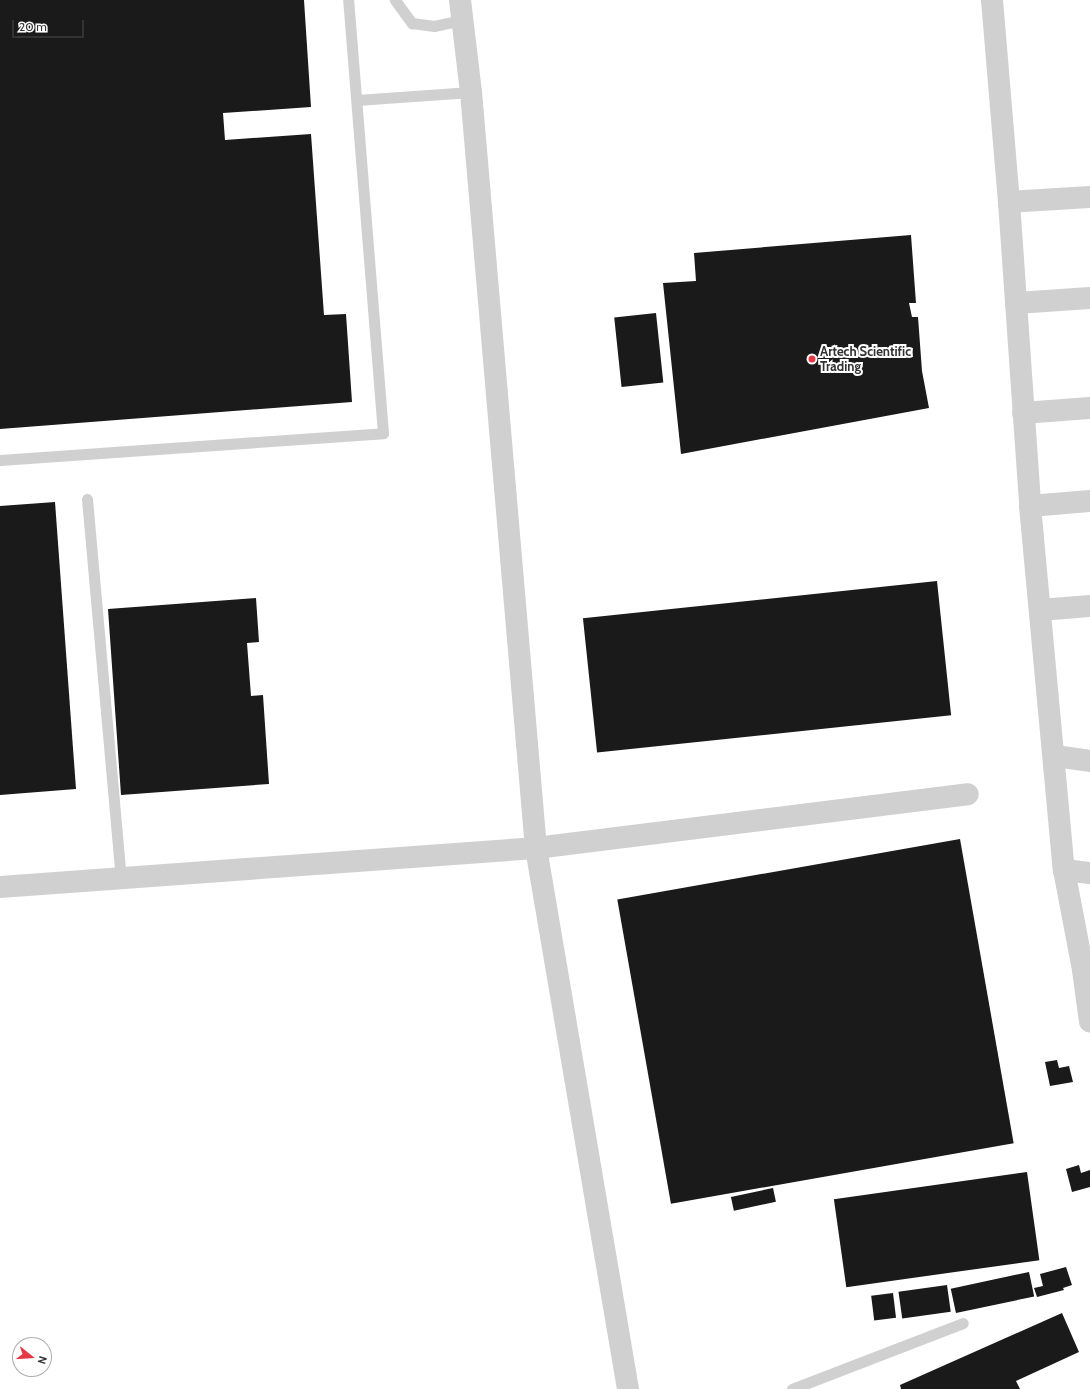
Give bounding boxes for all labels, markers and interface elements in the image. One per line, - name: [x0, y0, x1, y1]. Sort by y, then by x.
- scale bar: [14, 12, 86, 38]
- text: 20 m: [19, 19, 47, 34]
- place label: Artech Scientific Trading: [820, 344, 911, 375]
- marker: Artech Scientific Trading: [807, 354, 817, 364]
- north arrow: [12, 1337, 52, 1377]
- text: N: [35, 1354, 50, 1366]

